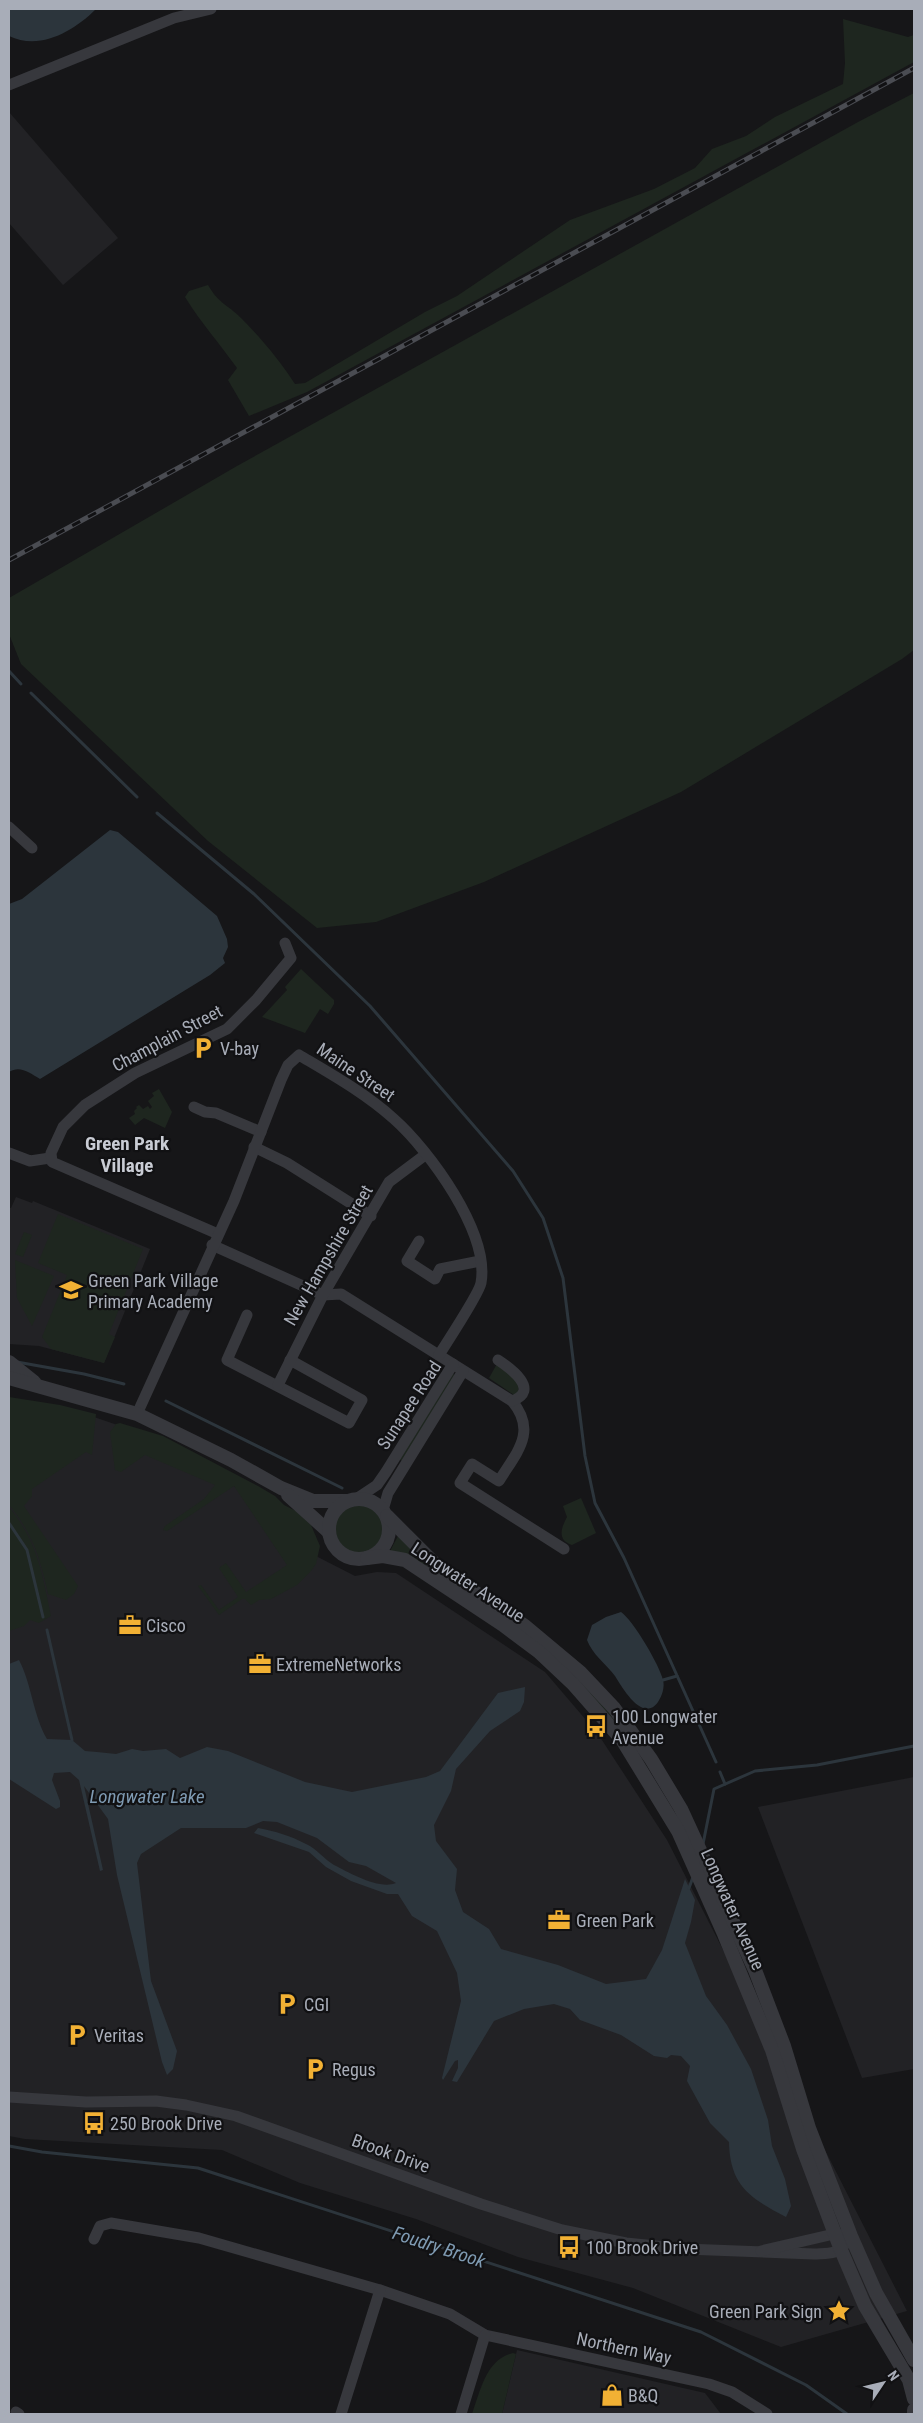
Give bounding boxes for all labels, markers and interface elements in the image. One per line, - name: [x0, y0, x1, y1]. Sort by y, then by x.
- street label: Champlain Street: [108, 1000, 226, 1076]
- parking icon: V-bay: [190, 1035, 216, 1061]
- place label: V-bay: [220, 1038, 260, 1059]
- street label: Maine Street: [313, 1038, 399, 1106]
- district label: Green Park Village: [85, 1132, 170, 1177]
- street label: New Hampshire Street: [279, 1181, 377, 1329]
- place label: Green Park Village Primary Academy: [88, 1270, 218, 1312]
- school or university icon: Green Park Village Primary Academy: [58, 1277, 84, 1303]
- street label: Sunapee Road: [373, 1357, 445, 1453]
- street label: Longwater Avenue: [407, 1538, 529, 1626]
- office icon: Cisco: [117, 1612, 143, 1638]
- place label: Cisco: [146, 1615, 186, 1636]
- office icon: ExtremeNetworks: [247, 1651, 273, 1677]
- place label: ExtremeNetworks: [276, 1654, 401, 1675]
- place label: 100 Longwater Avenue: [612, 1706, 718, 1748]
- bus stop icon: 100 Longwater Avenue: [583, 1713, 609, 1739]
- water label: Longwater Lake: [89, 1785, 205, 1808]
- street label: Longwater Avenue: [697, 1845, 769, 1973]
- office icon: Green Park: [546, 1907, 572, 1933]
- place label: Green Park: [576, 1910, 654, 1931]
- parking icon: CGI: [274, 1991, 300, 2017]
- place label: CGI: [304, 1994, 329, 2015]
- parking icon: Veritas: [64, 2022, 90, 2048]
- place label: Veritas: [94, 2025, 144, 2046]
- parking icon: Regus: [302, 2056, 328, 2082]
- place label: Regus: [332, 2059, 376, 2080]
- bus stop icon: 250 Brook Drive: [81, 2110, 107, 2136]
- place label: 250 Brook Drive: [110, 2113, 222, 2134]
- street label: Brook Drive: [349, 2129, 433, 2177]
- water label: Foudry Brook: [390, 2221, 489, 2273]
- bus stop icon: 100 Brook Drive: [556, 2234, 582, 2260]
- place label: 100 Brook Drive: [586, 2237, 698, 2258]
- place icon: Green Park Sign: [826, 2298, 852, 2324]
- place label: Green Park Sign: [709, 2301, 822, 2322]
- street label: Northern Way: [575, 2328, 674, 2368]
- north arrow: [858, 2358, 908, 2408]
- text: N: [885, 2367, 903, 2384]
- shop icon: B&Q: [599, 2382, 625, 2408]
- place label: B&Q: [628, 2385, 658, 2406]

